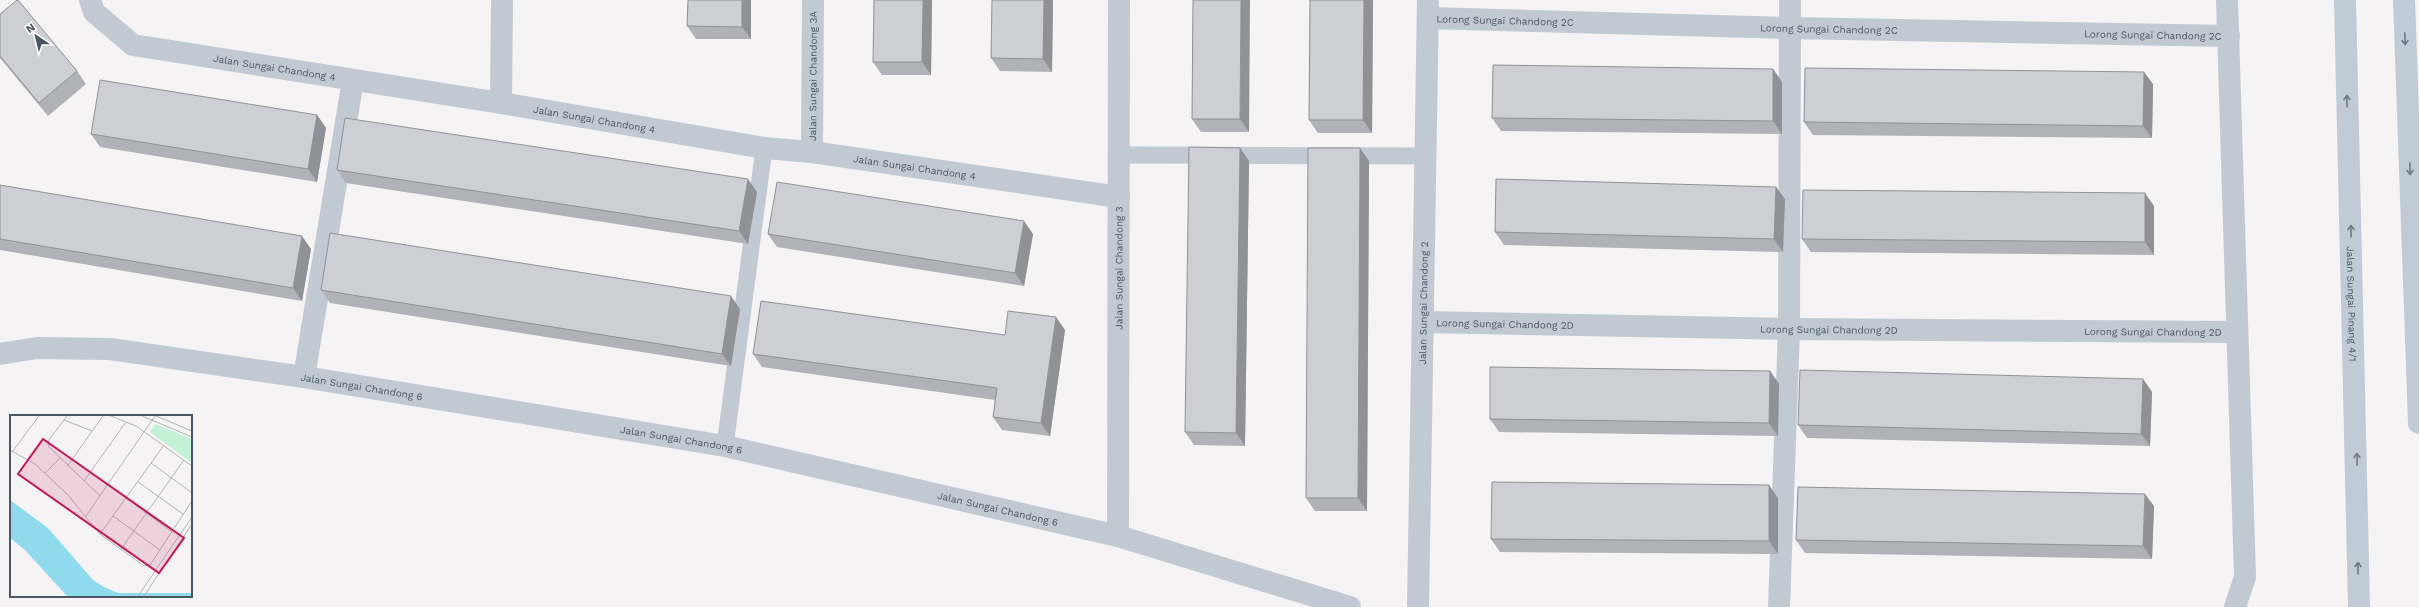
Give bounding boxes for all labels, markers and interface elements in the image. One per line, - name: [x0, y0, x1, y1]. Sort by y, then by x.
- street label: Jalan Sungai Chandong 3A: [807, 11, 819, 141]
- street label: Lorong Sungai Chandong 2C: [1436, 13, 1574, 28]
- north arrow: [16, 16, 56, 56]
- text: N: [23, 21, 38, 36]
- street label: Lorong Sungai Chandong 2C: [1760, 22, 1898, 36]
- street label: Lorong Sungai Chandong 2C: [2084, 28, 2222, 42]
- one-way arrow: [2401, 32, 2409, 45]
- street label: Jalan Sungai Chandong 4: [212, 53, 336, 83]
- one-way arrow: [2344, 95, 2351, 108]
- street label: Jalan Sungai Chandong 4: [532, 104, 656, 135]
- street label: Jalan Sungai Chandong 4: [853, 153, 977, 182]
- one-way arrow: [2406, 162, 2414, 175]
- street label: Jalan Sungai Chandong 3: [1113, 206, 1125, 330]
- one-way arrow: [2347, 225, 2355, 238]
- street label: Jalan Sungai Chandong 2: [1417, 241, 1430, 365]
- street label: Jalan Sungai Pinang 4/1: [2345, 246, 2358, 362]
- street label: Lorong Sungai Chandong 2D: [1436, 317, 1574, 331]
- street label: Lorong Sungai Chandong 2D: [1760, 323, 1898, 336]
- street label: Lorong Sungai Chandong 2D: [2084, 326, 2222, 338]
- street label: Jalan Sungai Chandong 6: [300, 372, 424, 402]
- inset map: [10, 415, 192, 597]
- street label: Jalan Sungai Chandong 6: [619, 424, 743, 456]
- one-way arrow: [2353, 453, 2360, 466]
- street label: Jalan Sungai Chandong 6: [936, 490, 1059, 528]
- one-way arrow: [2354, 562, 2362, 575]

